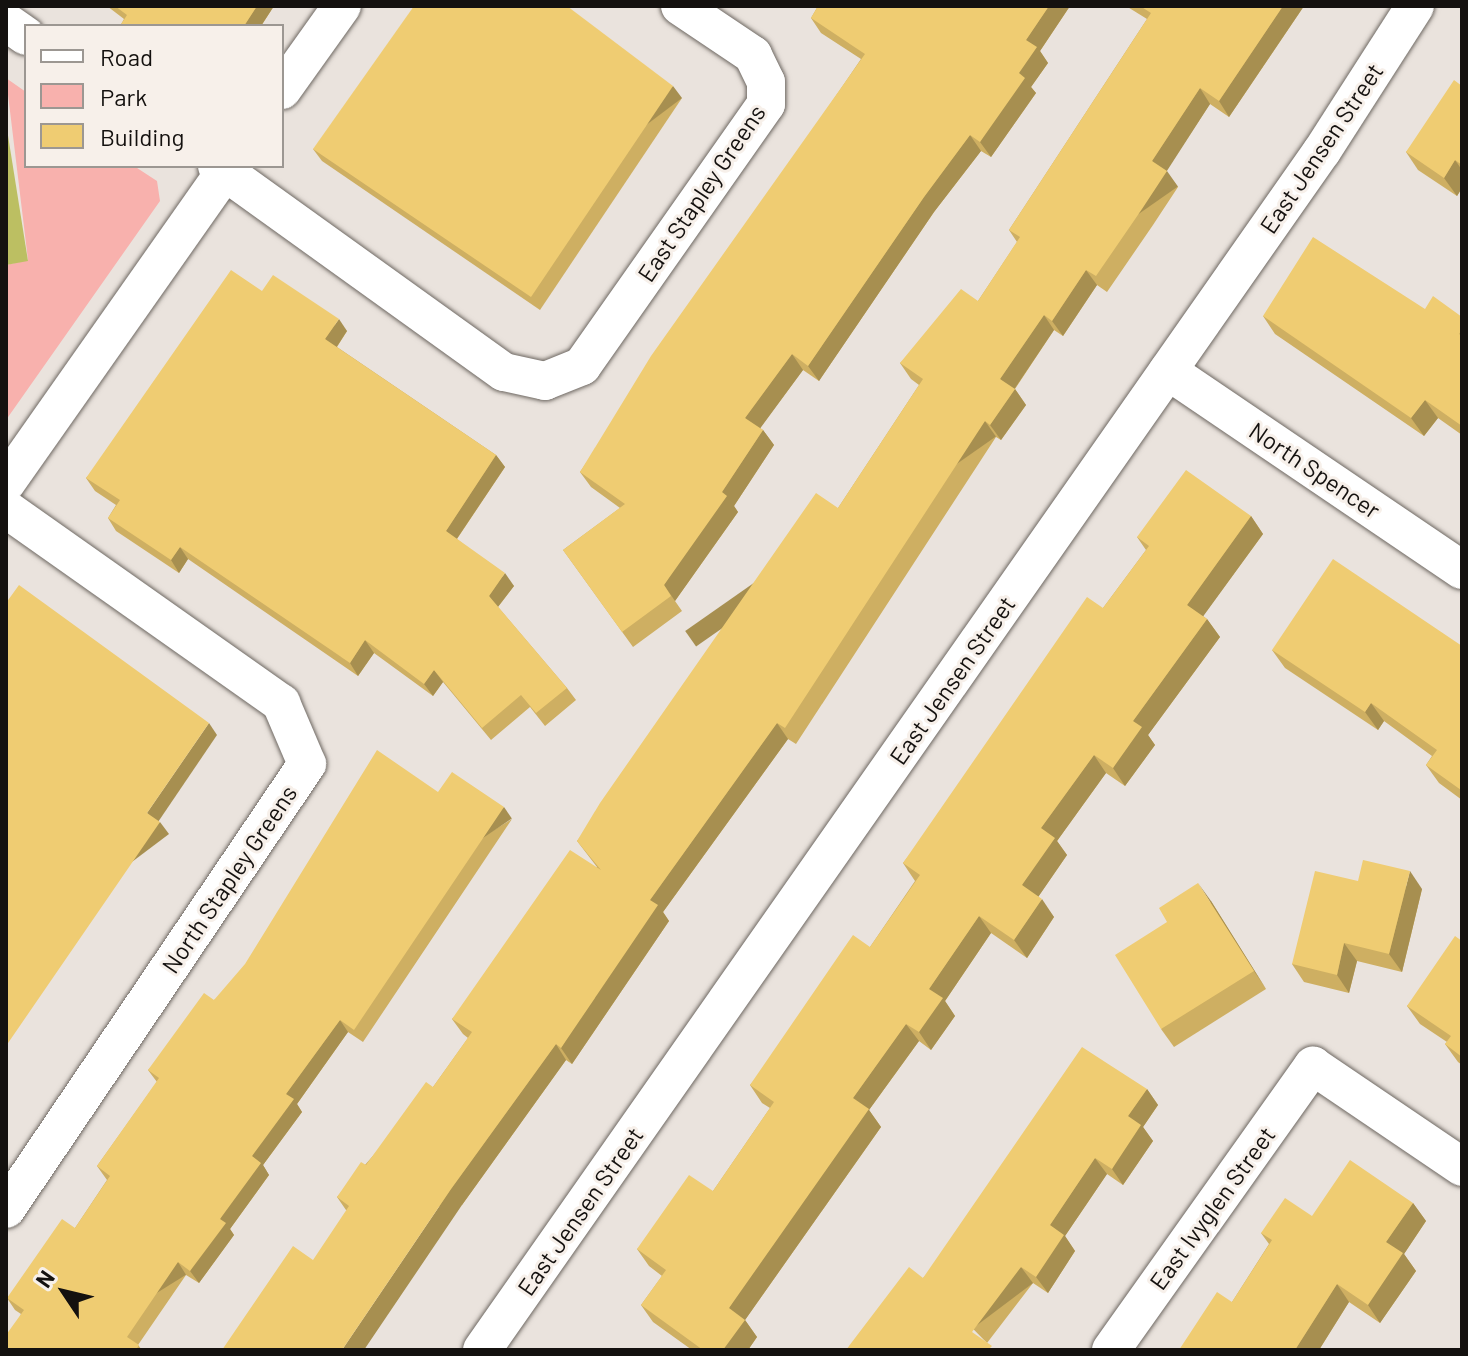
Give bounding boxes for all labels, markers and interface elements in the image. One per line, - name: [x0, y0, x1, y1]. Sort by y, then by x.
- legend: [24, 24, 284, 168]
- text: Road: [100, 42, 153, 71]
- street label: East Jensen Street: [1253, 57, 1389, 239]
- text: Park: [100, 82, 147, 111]
- street label: East Stapley Greens: [631, 99, 771, 287]
- text: Building: [100, 122, 184, 151]
- street label: North Spencer: [1244, 416, 1386, 524]
- street label: East Jensen Street: [883, 590, 1021, 770]
- street label: North Stapley Greens: [155, 780, 303, 978]
- street label: East Jensen Street: [511, 1121, 649, 1301]
- street label: East Ivyglen Street: [1143, 1121, 1281, 1295]
- north arrow: [24, 1252, 104, 1332]
- text: N: [29, 1265, 59, 1292]

